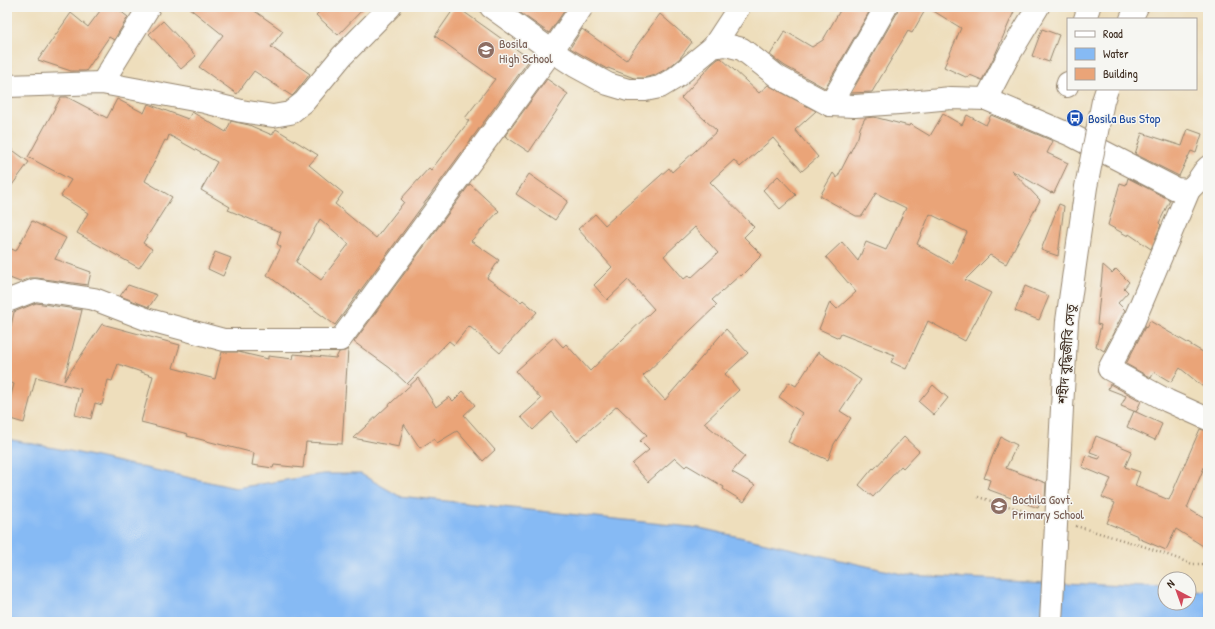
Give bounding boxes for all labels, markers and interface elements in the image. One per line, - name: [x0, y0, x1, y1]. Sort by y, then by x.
- legend: [1067, 18, 1197, 90]
- text: Road: [1103, 25, 1123, 42]
- place label: Bosila High School: [499, 34, 553, 67]
- school or university icon: Bosila High School: [476, 40, 496, 60]
- text: Water: [1103, 45, 1129, 62]
- text: Building: [1103, 65, 1138, 82]
- bus stop icon: Bosila Bus Stop: [1065, 108, 1085, 128]
- place label: Bosila Bus Stop: [1088, 109, 1161, 127]
- street label: শহীদ বুদ্ধিজীবি সেতু: [1053, 303, 1080, 406]
- place label: Bochila Govt. Primary School: [1012, 490, 1085, 523]
- school or university icon: Bochila Govt. Primary School: [989, 496, 1009, 516]
- north arrow: [1157, 571, 1197, 611]
- text: N: [1164, 576, 1177, 591]

